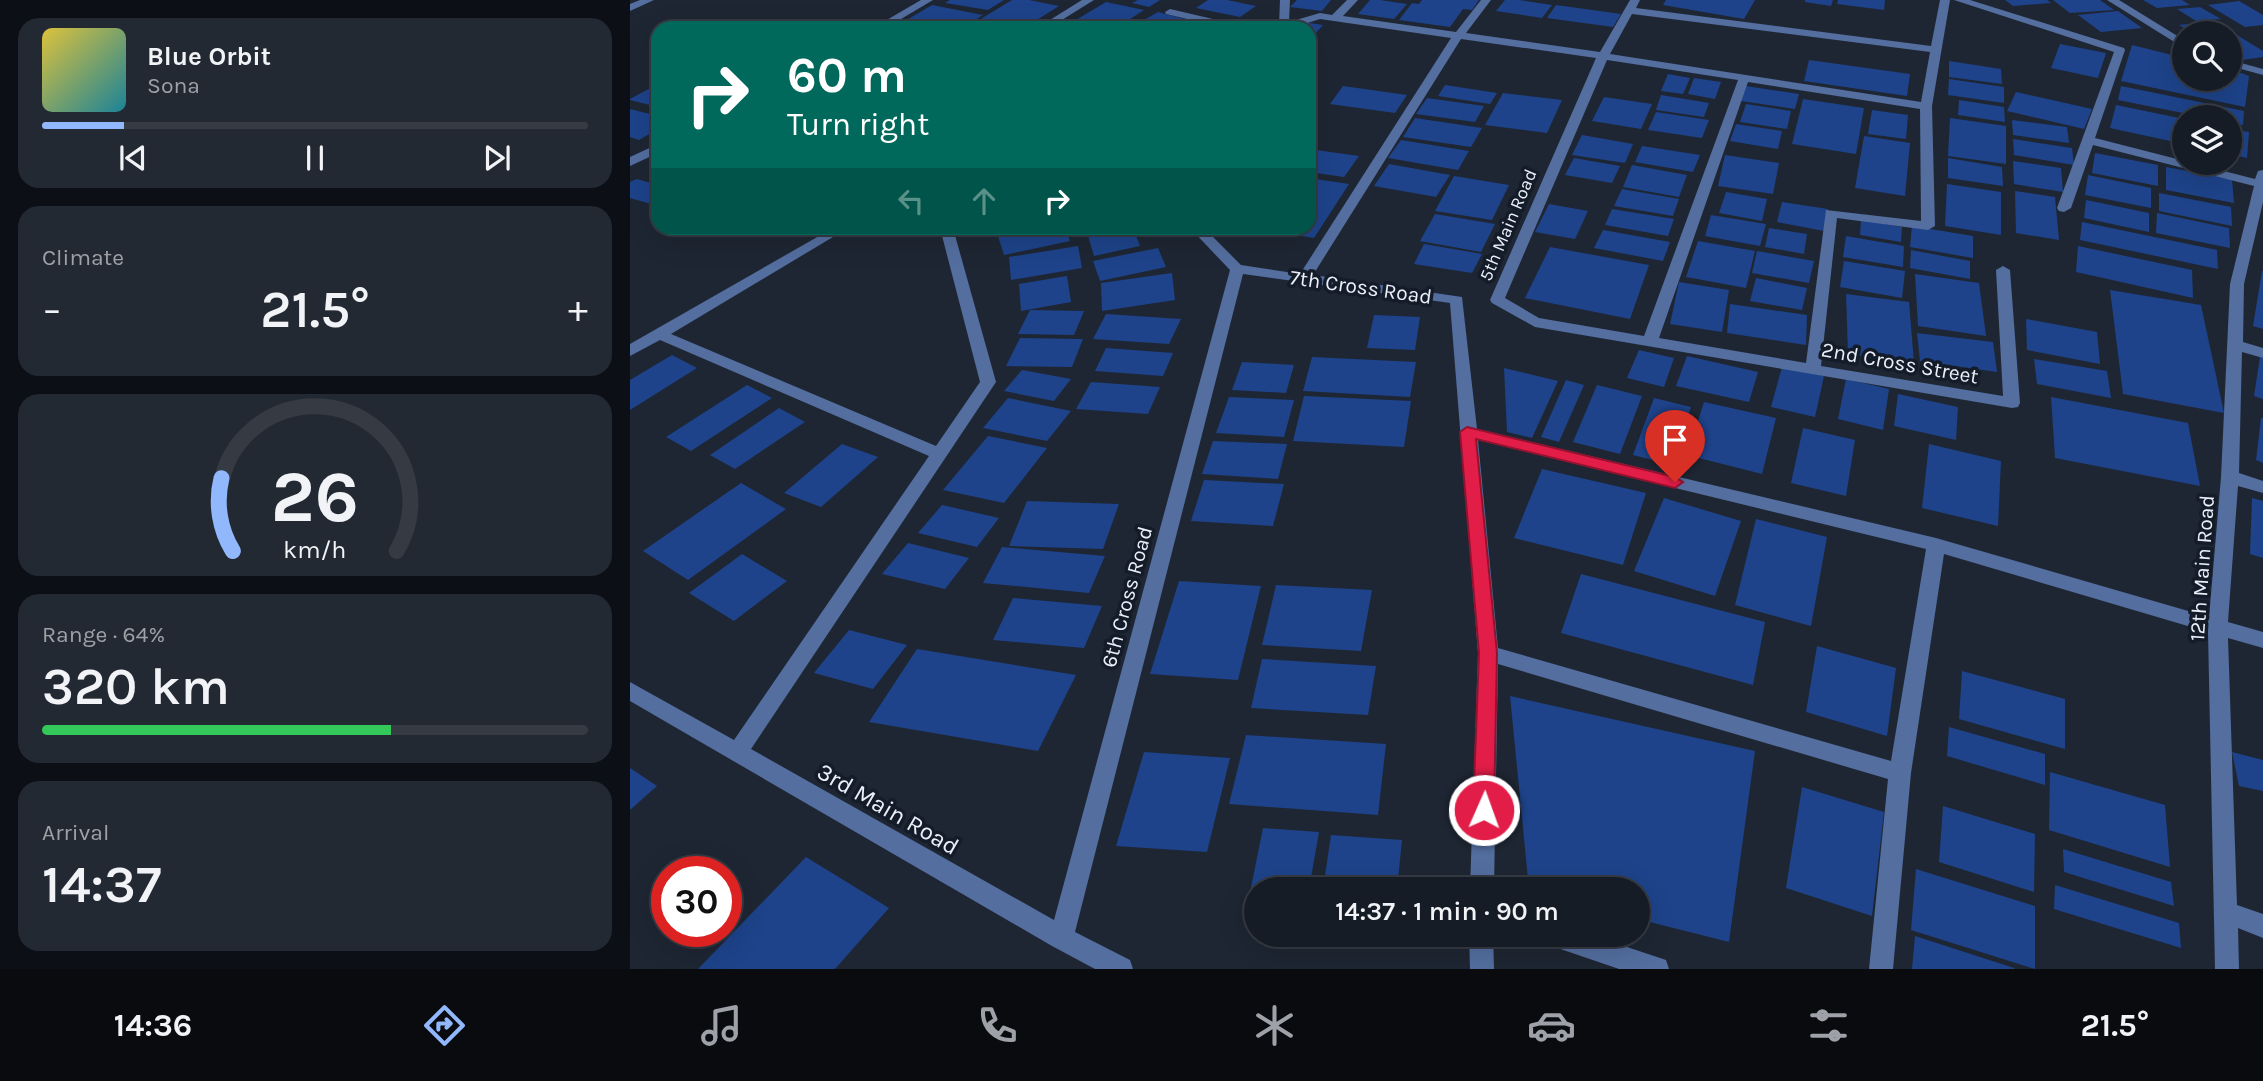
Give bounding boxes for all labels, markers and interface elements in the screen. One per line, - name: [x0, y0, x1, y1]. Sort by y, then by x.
- map controls: [2172, 21, 2242, 175]
- button: search: [2172, 21, 2242, 91]
- text: Blue Orbit: [147, 41, 271, 72]
- text: 60 m: [787, 47, 907, 104]
- icon: right: [672, 49, 763, 140]
- text: Sona: [147, 72, 200, 99]
- button: layers: [2172, 105, 2242, 175]
- text: Turn right: [787, 106, 929, 143]
- icon: previous: [114, 139, 152, 177]
- icon: pause: [296, 139, 334, 177]
- icon: next: [478, 139, 516, 177]
- street label: 5th Main Road: [1475, 166, 1541, 284]
- icon: left: [892, 182, 930, 220]
- icon: ahead: [965, 182, 1003, 220]
- icon: right: [1038, 182, 1076, 220]
- text: Climate: [42, 244, 124, 271]
- street label: 7th Cross Road: [1289, 265, 1433, 309]
- text: 21.5°: [260, 279, 370, 340]
- text: −: [42, 287, 62, 332]
- text: +: [568, 287, 588, 332]
- street label: 2nd Cross Street: [1820, 337, 1980, 389]
- pin: [1645, 410, 1705, 482]
- icon: arrive: [1656, 421, 1694, 459]
- text: 26: [271, 454, 359, 539]
- street label: 12th Main Road: [2185, 494, 2219, 642]
- street label: 6th Cross Road: [1097, 524, 1157, 670]
- text: km/h: [283, 534, 347, 563]
- text: Range · 64%: [42, 621, 165, 648]
- text: 320 km: [42, 656, 230, 717]
- street label: 3rd Main Road: [812, 757, 964, 861]
- position arrow: [1447, 773, 1521, 847]
- text: Arrival: [42, 819, 109, 846]
- text: 14:37: [42, 854, 161, 915]
- speed limit sign: 30: [651, 856, 742, 947]
- text: 14:37 · 1 min · 90 m: [1335, 896, 1559, 927]
- icon: directions: [420, 1001, 469, 1050]
- icon: music: [697, 1001, 746, 1050]
- icon: phone: [973, 1001, 1022, 1050]
- icon: climate: [1250, 1001, 1299, 1050]
- icon: car: [1527, 1001, 1576, 1050]
- icon: filters: [1804, 1001, 1853, 1050]
- text: 14:36: [114, 1007, 192, 1044]
- text: 21.5°: [2080, 1007, 2149, 1044]

